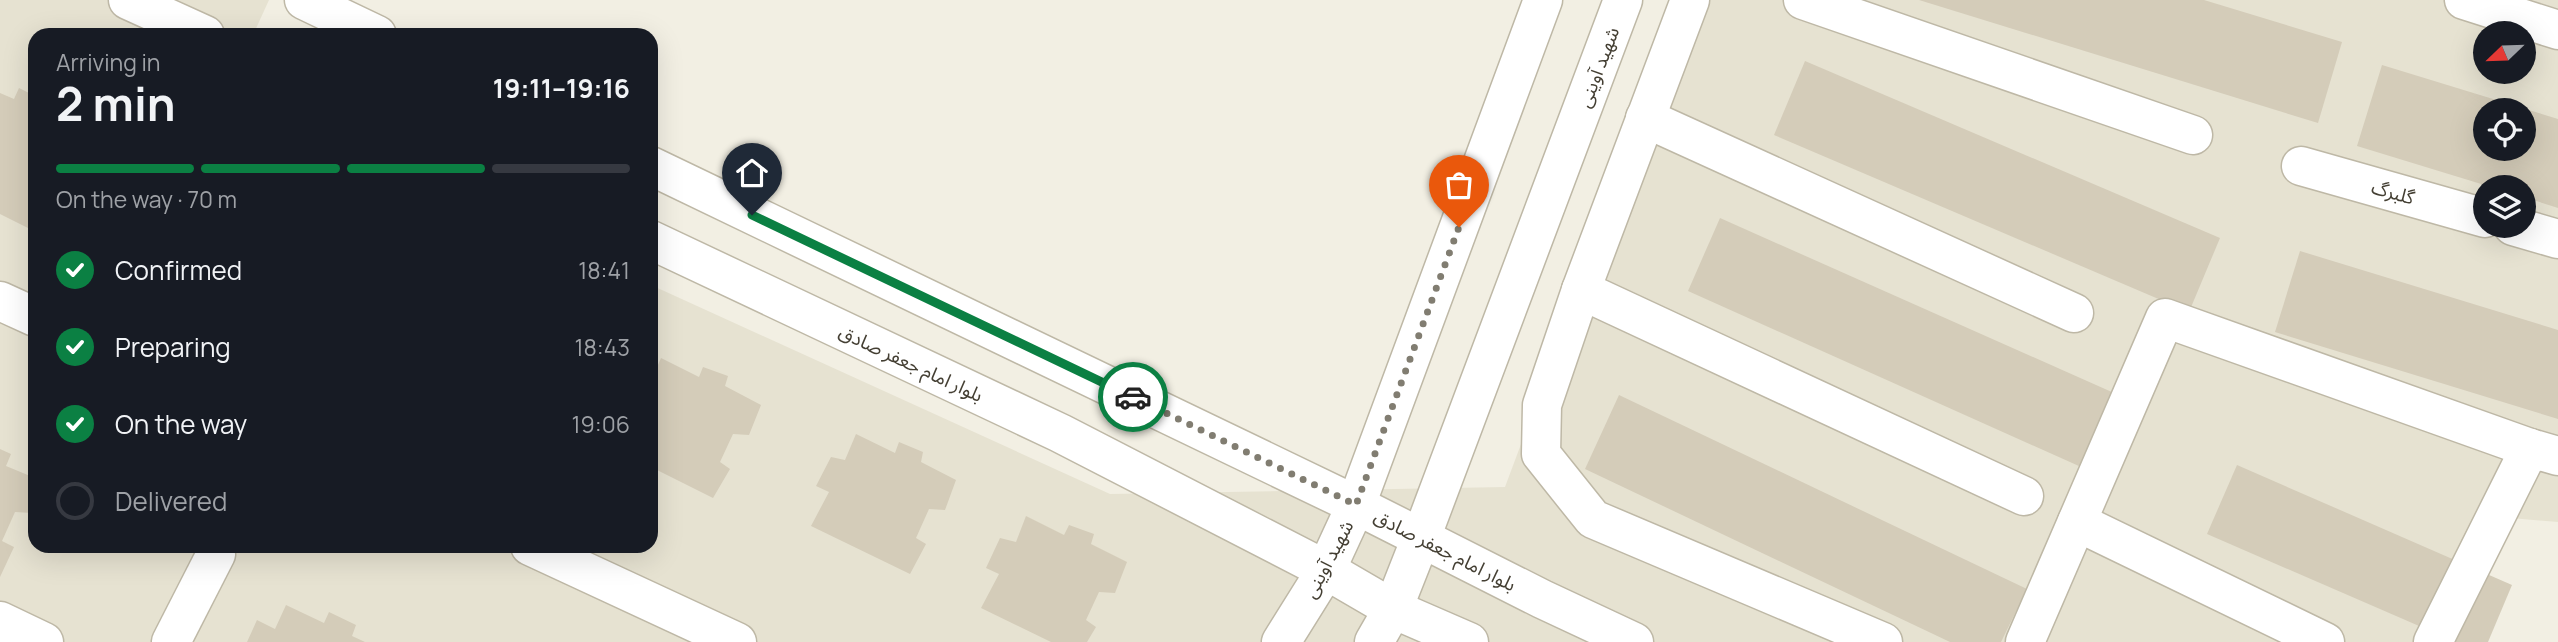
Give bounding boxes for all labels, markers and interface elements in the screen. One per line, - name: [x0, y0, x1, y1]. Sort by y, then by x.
- north arrow: [2473, 21, 2536, 84]
- map controls: [2473, 21, 2536, 238]
- street label: شهید آوینی: [1571, 23, 1625, 111]
- text: Arriving in: [56, 46, 161, 78]
- text: 19:11–19:16: [493, 70, 630, 106]
- text: 2 min: [56, 72, 176, 135]
- button: locate: [2473, 98, 2536, 161]
- pin: [722, 143, 782, 215]
- icon: home: [733, 154, 771, 192]
- pin: [1429, 155, 1489, 227]
- icon: bag: [1440, 166, 1478, 204]
- street label: گلبرگ: [2369, 174, 2419, 211]
- button: layers: [2473, 175, 2536, 238]
- text: On the way · 70 m: [56, 183, 237, 215]
- icon: check: [56, 251, 94, 289]
- text: Confirmed: [115, 252, 242, 288]
- text: 18:41: [578, 254, 630, 286]
- street label: بلوار امام جعفر صادق: [834, 318, 987, 410]
- icon: check: [56, 328, 94, 366]
- text: Preparing: [115, 329, 231, 365]
- text: 18:43: [575, 331, 630, 363]
- courier: [1098, 362, 1168, 432]
- icon: car: [1114, 378, 1152, 416]
- icon: check: [56, 405, 94, 443]
- text: On the way: [115, 406, 247, 442]
- text: 19:06: [572, 408, 630, 440]
- text: Delivered: [115, 483, 227, 519]
- street label: بلوار امام جعفر صادق: [1369, 503, 1521, 599]
- street label: شهید آوینی: [1297, 516, 1359, 602]

